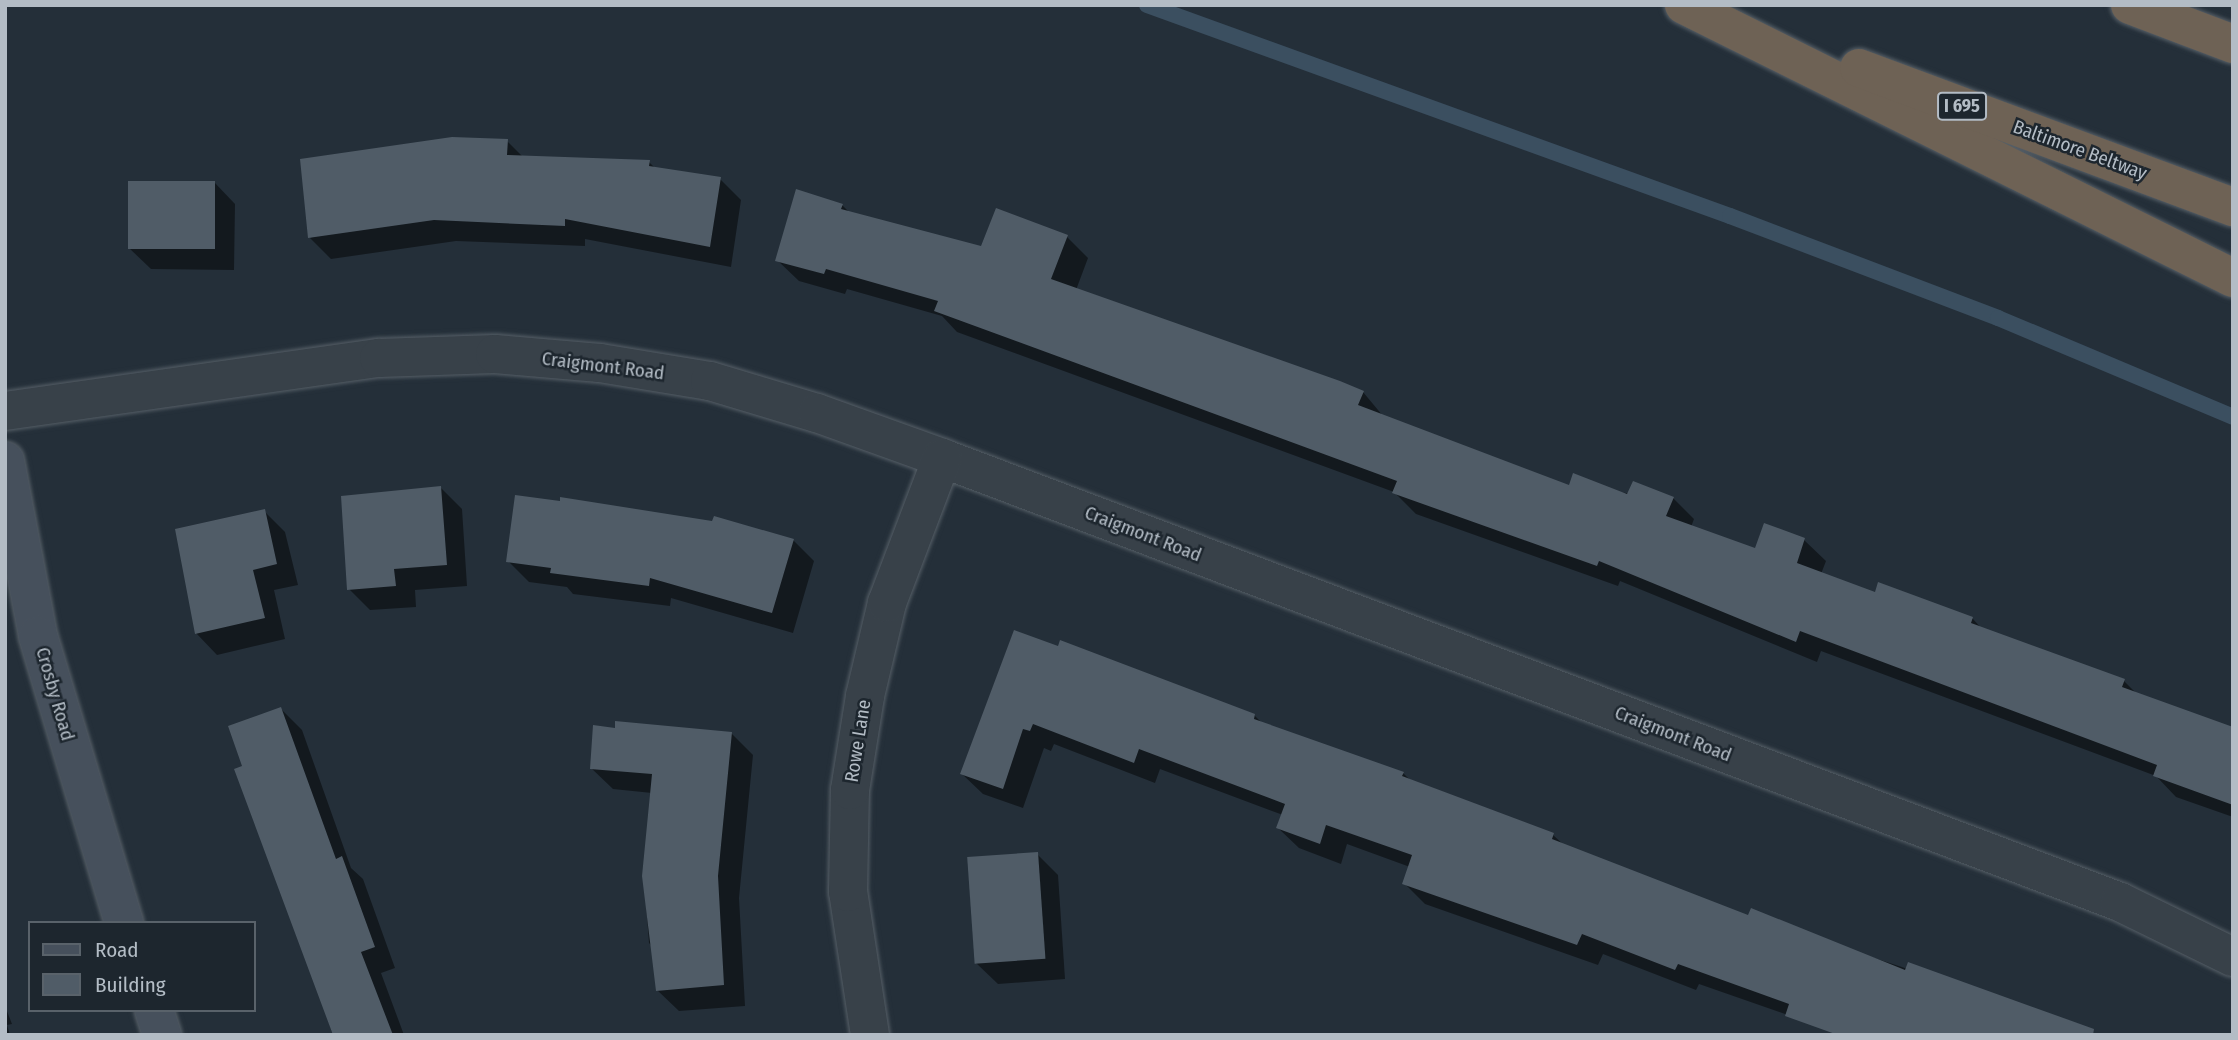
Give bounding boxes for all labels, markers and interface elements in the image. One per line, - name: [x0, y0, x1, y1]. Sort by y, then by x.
- road number: I 695: [1936, 92, 1988, 120]
- street label: Baltimore Beltway: [2010, 115, 2150, 185]
- street label: Craigmont Road: [541, 347, 665, 385]
- street label: Craigmont Road: [1081, 501, 1205, 567]
- street label: Crosby Road: [31, 645, 79, 743]
- street label: Rowe Lane: [840, 698, 876, 784]
- street label: Craigmont Road: [1611, 701, 1735, 767]
- legend: [28, 921, 256, 1012]
- text: Road: [95, 937, 139, 963]
- text: Building: [95, 972, 166, 998]

